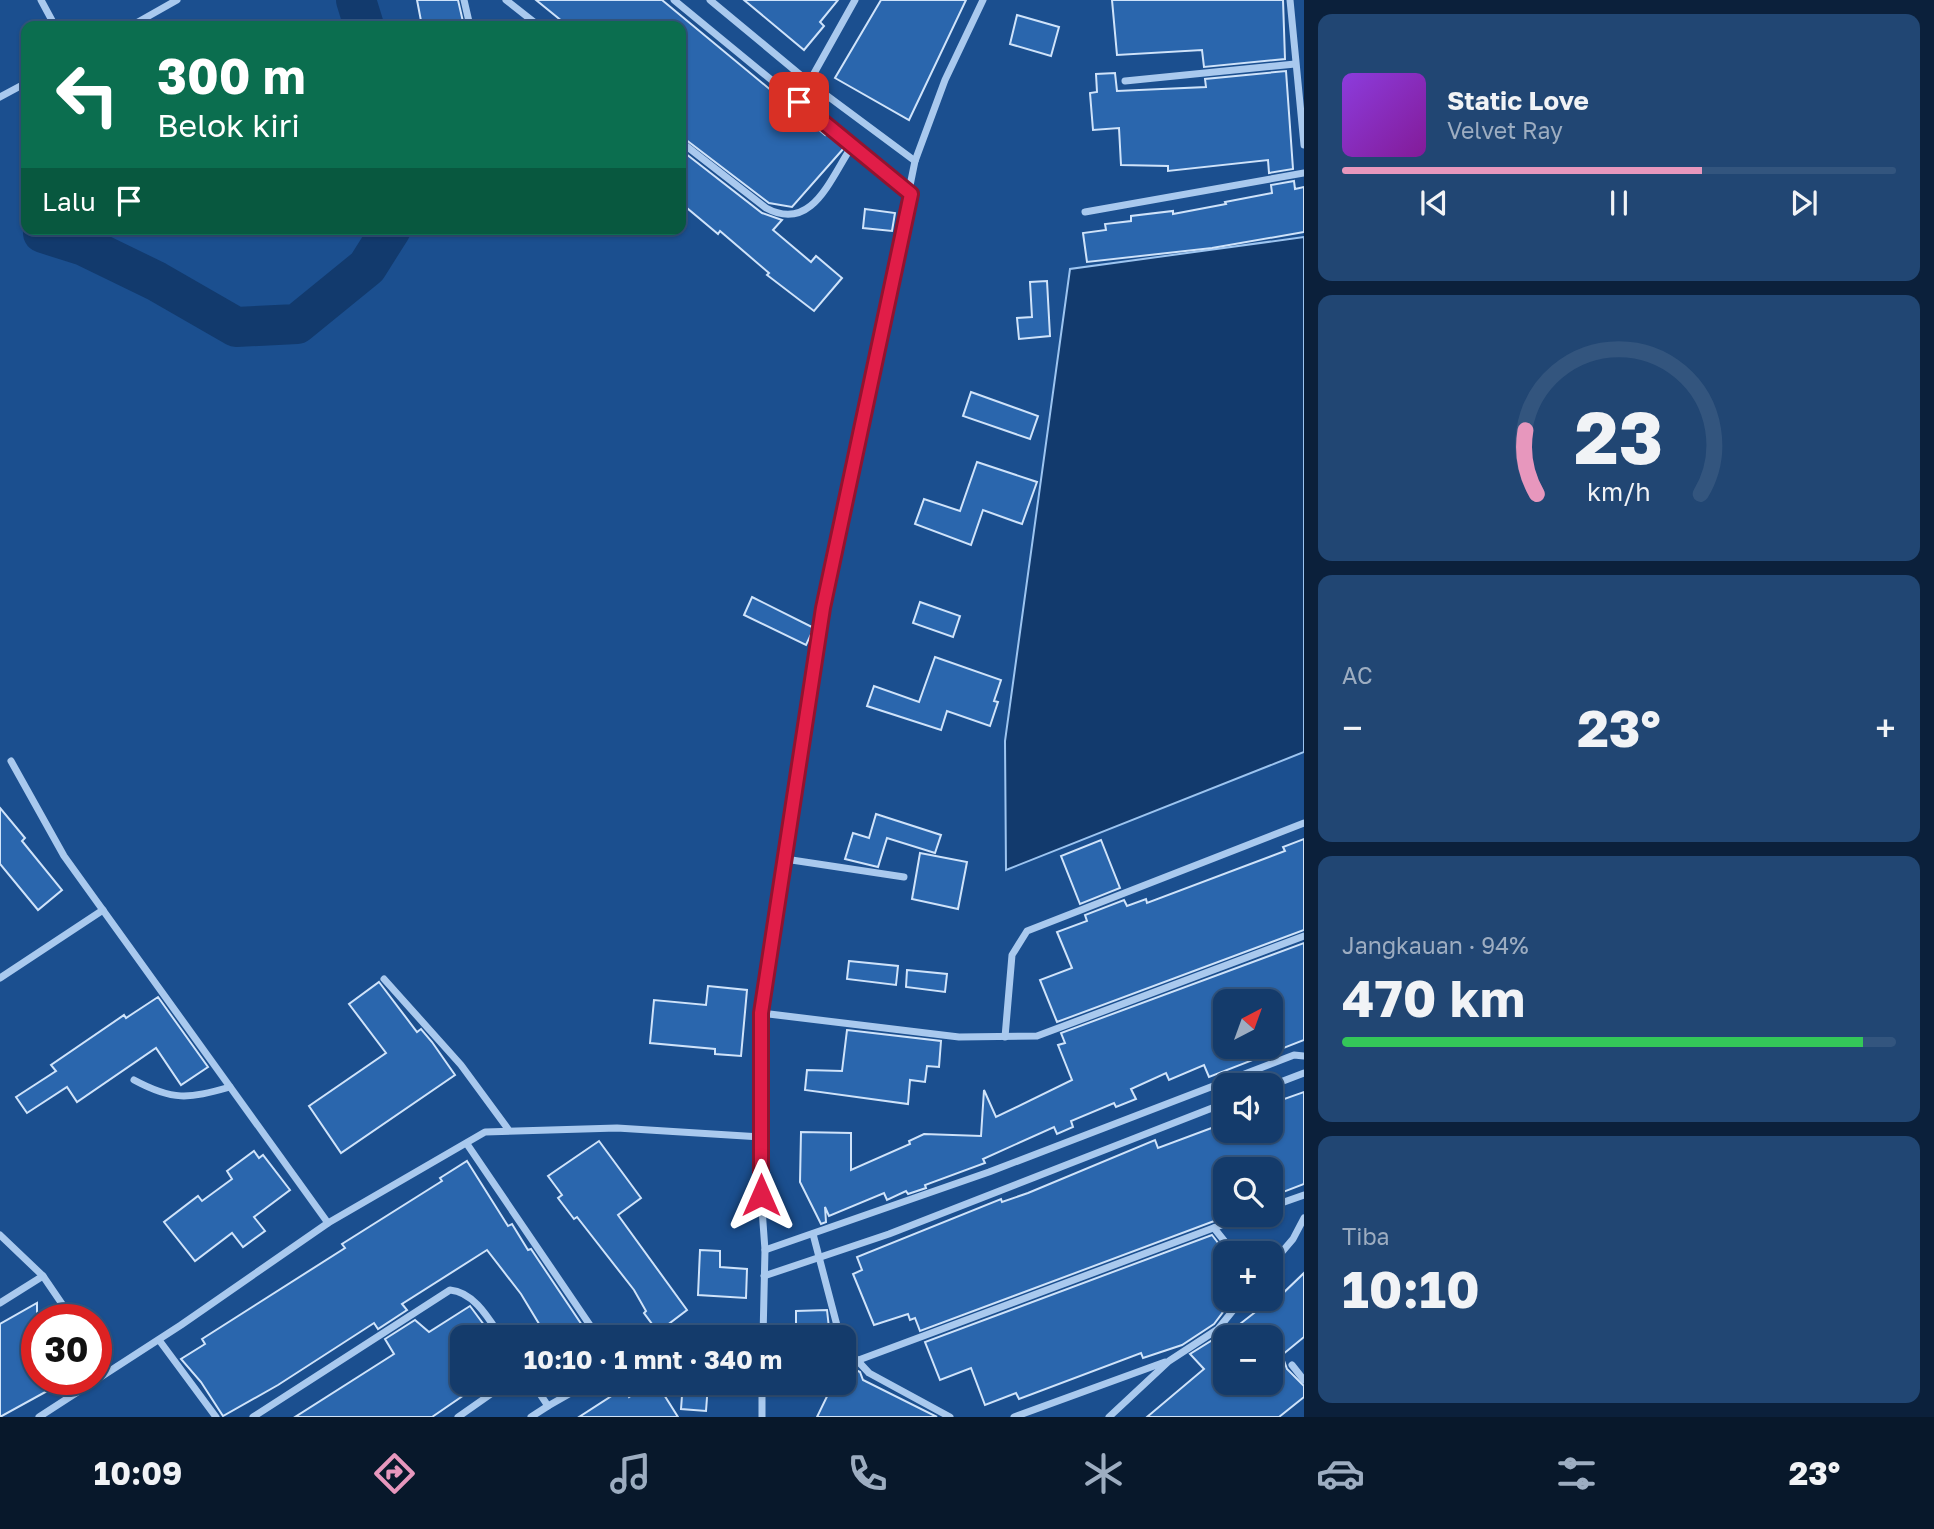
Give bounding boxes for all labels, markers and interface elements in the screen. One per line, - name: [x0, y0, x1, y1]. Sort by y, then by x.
- text: 300 m: [157, 46, 306, 105]
- icon: left: [42, 49, 133, 140]
- pin: [769, 72, 829, 132]
- icon: arrive: [780, 83, 818, 121]
- text: Static Love: [1447, 85, 1589, 116]
- text: Belok kiri: [157, 106, 300, 144]
- text: Velvet Ray: [1447, 116, 1563, 144]
- icon: arrive: [110, 182, 148, 220]
- icon: previous: [1415, 184, 1453, 222]
- icon: pause: [1600, 184, 1638, 222]
- icon: next: [1785, 184, 1823, 222]
- text: Lalu: [42, 186, 96, 217]
- text: 23: [1575, 393, 1663, 480]
- text: km/h: [1587, 476, 1651, 507]
- text: AC: [1342, 661, 1373, 689]
- text: 23°: [1577, 696, 1661, 758]
- text: −: [1342, 705, 1363, 750]
- text: +: [1875, 705, 1896, 750]
- text: Jangkauan · 94%: [1342, 931, 1529, 959]
- text: 470 km: [1342, 966, 1525, 1028]
- north arrow: [1213, 989, 1283, 1059]
- map controls: [1213, 989, 1283, 1395]
- button: sound: [1213, 1073, 1283, 1143]
- button: search: [1213, 1157, 1283, 1227]
- position arrow: [724, 1158, 798, 1232]
- text: Tiba: [1342, 1222, 1390, 1250]
- button: +: [1213, 1241, 1283, 1311]
- text: 10:10: [1342, 1257, 1480, 1319]
- speed limit sign: 30: [21, 1304, 112, 1395]
- button: −: [1213, 1325, 1283, 1395]
- text: 10:10 · 1 mnt · 340 m: [524, 1344, 782, 1375]
- icon: directions: [370, 1449, 419, 1498]
- icon: music: [606, 1449, 655, 1498]
- icon: phone: [843, 1449, 892, 1498]
- icon: climate: [1079, 1449, 1128, 1498]
- icon: car: [1316, 1449, 1365, 1498]
- icon: filters: [1552, 1449, 1601, 1498]
- text: 10:09: [94, 1454, 182, 1492]
- text: 23°: [1789, 1454, 1840, 1492]

